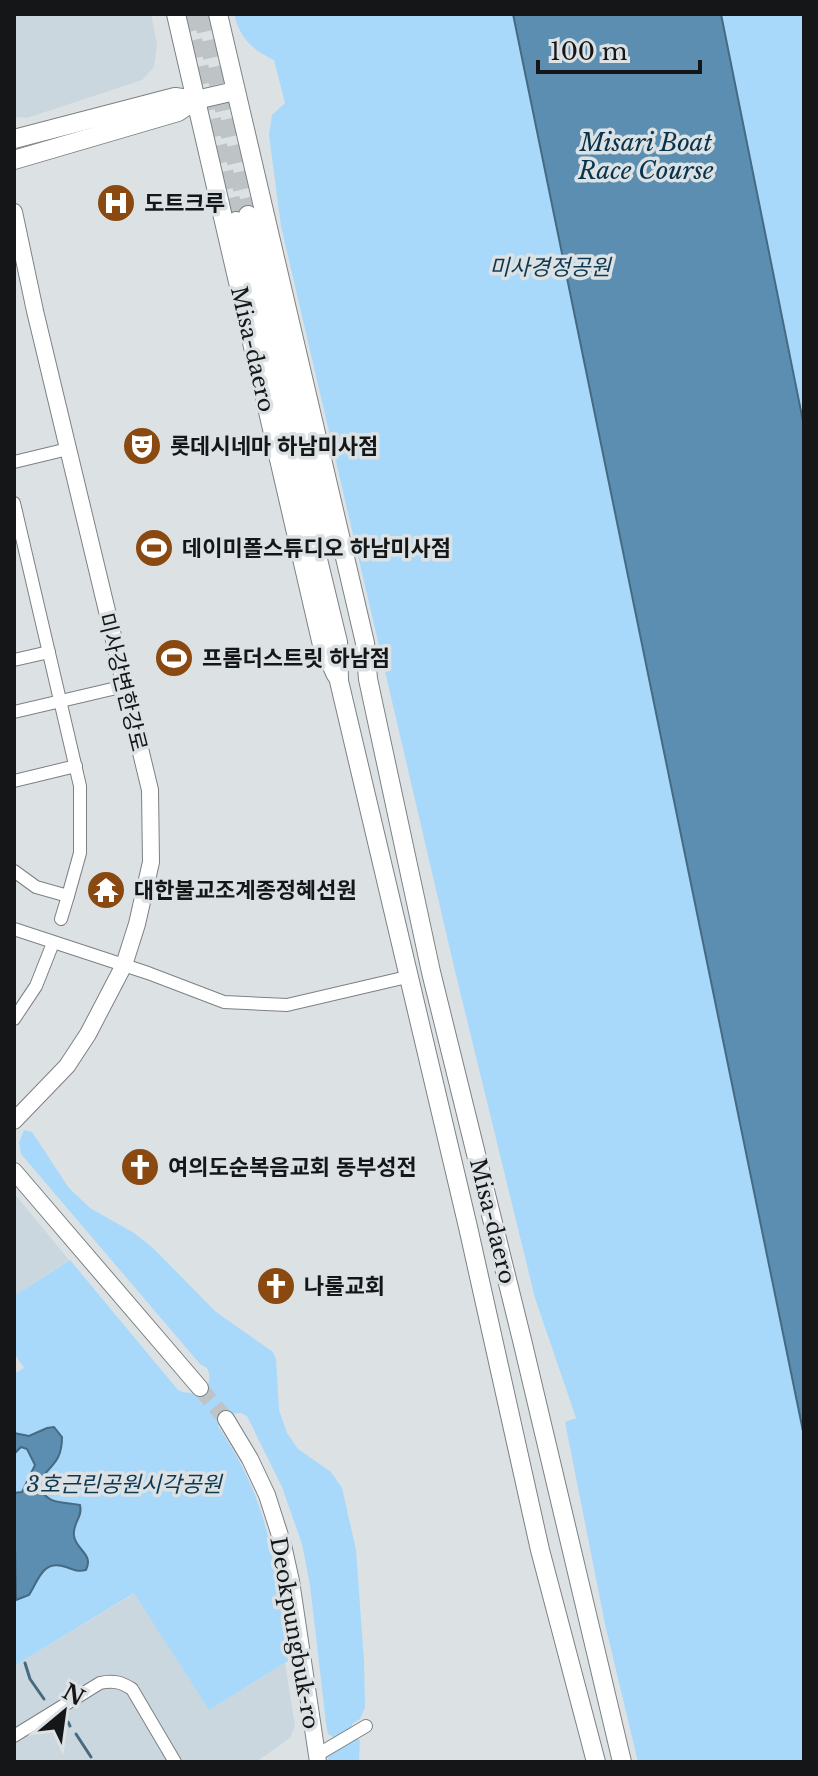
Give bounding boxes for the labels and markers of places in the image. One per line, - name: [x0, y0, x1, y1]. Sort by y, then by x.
- hospital icon: 도트크루: [95, 182, 137, 224]
- place label: 도트크루: [144, 190, 225, 217]
- theatre icon: 롯데시네마 하남미사점: [121, 425, 163, 467]
- place label: 롯데시네마 하남미사점: [170, 433, 378, 460]
- sports icon: 데이미폴스튜디오 하남미사점: [133, 527, 175, 569]
- place label: 데이미폴스튜디오 하남미사점: [182, 535, 451, 562]
- sports icon: 프롬더스트릿 하남점: [153, 637, 195, 679]
- place label: 프롬더스트릿 하남점: [202, 645, 390, 672]
- temple icon: 대한불교조계종정혜선원: [85, 869, 127, 911]
- place label: 대한불교조계종정혜선원: [134, 877, 357, 904]
- church icon: 여의도순복음교회 동부성전: [119, 1146, 161, 1188]
- place label: 여의도순복음교회 동부성전: [168, 1154, 417, 1181]
- church icon: 나룰교회: [255, 1265, 297, 1307]
- place label: 나룰교회: [304, 1273, 385, 1300]

